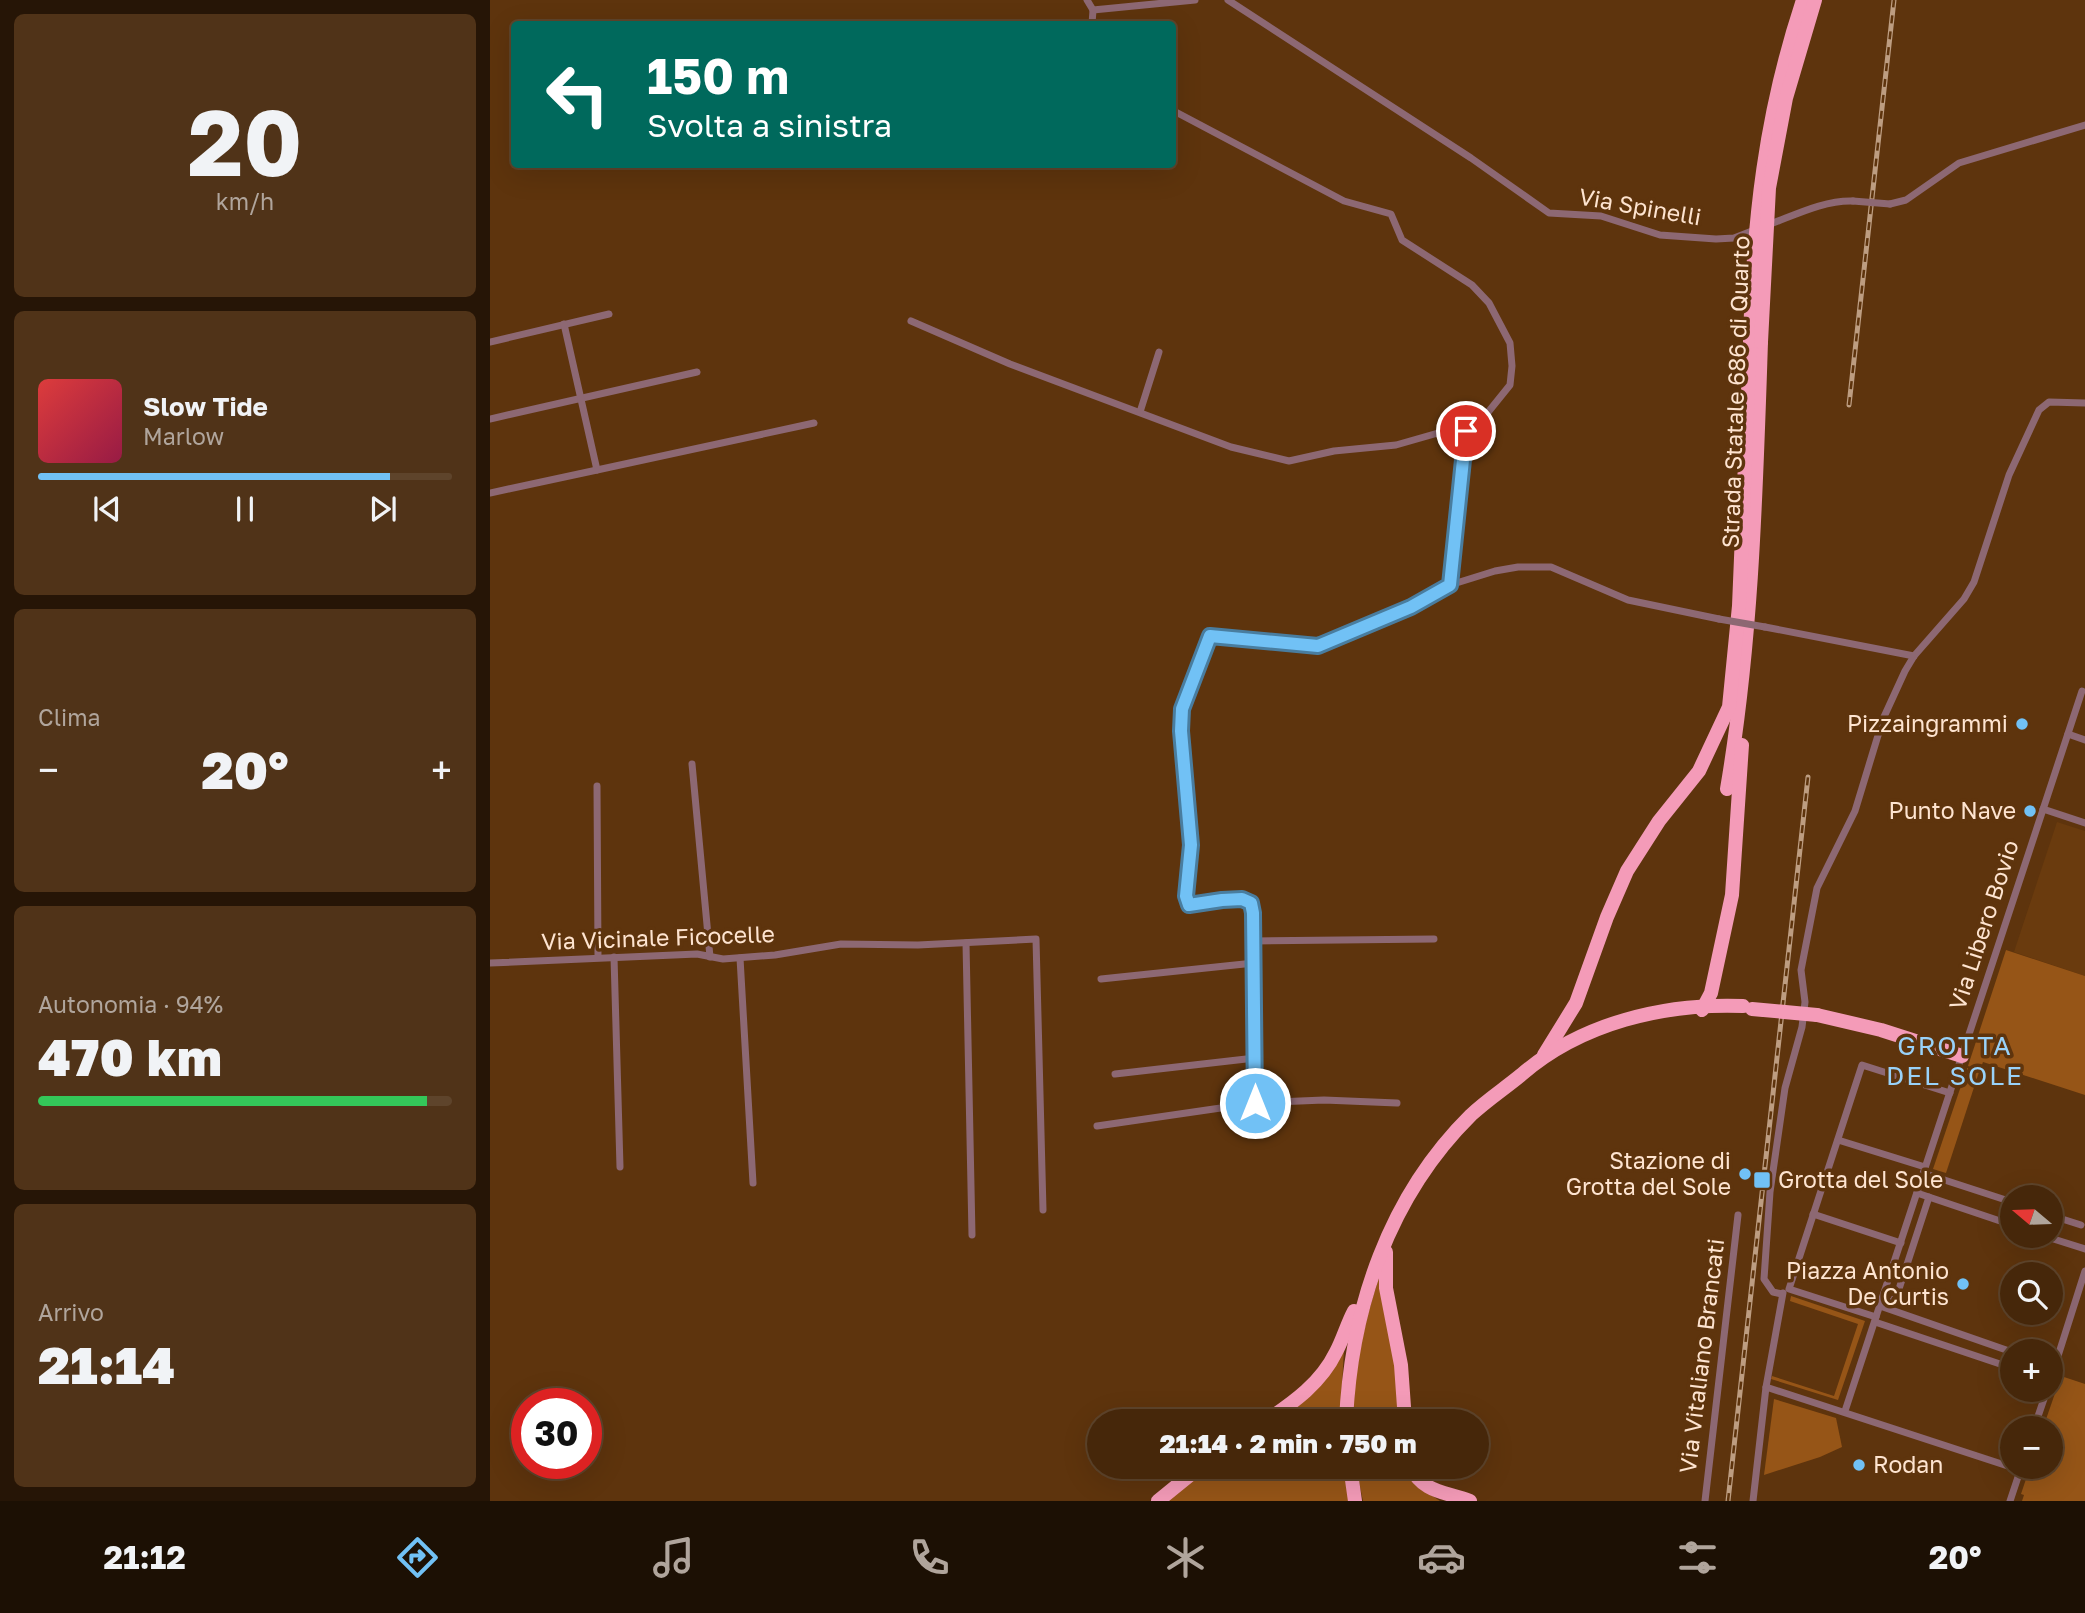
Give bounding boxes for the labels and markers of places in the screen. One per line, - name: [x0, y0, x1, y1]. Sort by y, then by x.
- pin: [1436, 401, 1496, 461]
- place label: Pizzaingrammi: [1847, 709, 2008, 737]
- marker: Pizzaingrammi: [2014, 716, 2030, 732]
- place label: Punto Nave: [1889, 796, 2016, 824]
- marker: Punto Nave: [2022, 803, 2038, 819]
- place label: Stazione di Grotta del Sole: [1566, 1146, 1731, 1200]
- place label: Grotta del Sole: [1778, 1165, 1943, 1193]
- marker: Stazione di Grotta del Sole: [1737, 1166, 1753, 1182]
- marker: Grotta del Sole: [1752, 1170, 1772, 1190]
- place label: Piazza Antonio De Curtis: [1786, 1256, 1949, 1310]
- marker: Piazza Antonio De Curtis: [1955, 1276, 1971, 1292]
- place label: Rodan: [1873, 1450, 1944, 1478]
- marker: Rodan: [1851, 1457, 1867, 1473]

